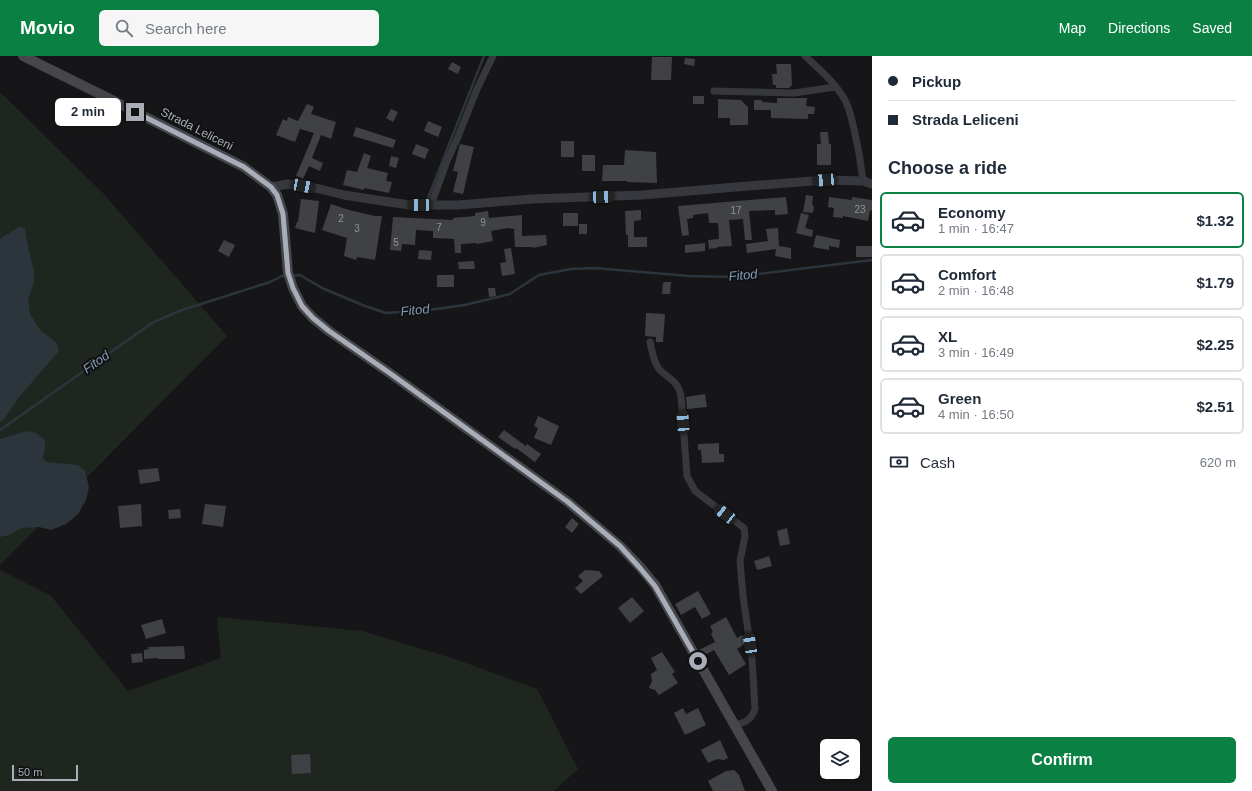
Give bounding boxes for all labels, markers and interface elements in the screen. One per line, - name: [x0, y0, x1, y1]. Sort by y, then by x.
- search box: [99, 10, 379, 46]
- text: Movio: [20, 17, 75, 38]
- icon: search: [113, 17, 135, 39]
- text: Search here: [145, 20, 227, 37]
- text: Map: [1059, 20, 1086, 36]
- text: Directions: [1108, 20, 1170, 36]
- text: Saved: [1192, 20, 1232, 36]
- text: Pickup: [912, 73, 961, 90]
- callout: 2 min: [55, 98, 121, 126]
- route end: [126, 103, 144, 121]
- text: 2 min: [71, 104, 105, 119]
- street label: Strada Leliceni: [158, 105, 236, 153]
- text: Strada Leliceni: [912, 111, 1019, 128]
- text: Choose a ride: [888, 158, 1007, 178]
- car: [813, 173, 837, 187]
- car: [290, 178, 316, 194]
- car: [590, 191, 614, 203]
- car: [408, 199, 432, 211]
- icon: car: [890, 202, 926, 238]
- house number: 23: [854, 204, 866, 215]
- text: Economy: [938, 204, 1006, 221]
- house number: 17: [730, 205, 742, 216]
- text: $1.32: [1196, 212, 1234, 229]
- house number: 2: [338, 213, 344, 224]
- house number: 9: [480, 217, 486, 228]
- text: 1 min · 16:47: [938, 221, 1014, 236]
- house number: 7: [436, 222, 442, 233]
- house number: 3: [354, 223, 360, 234]
- house number: 5: [393, 237, 399, 248]
- icon: car: [890, 264, 926, 300]
- water label: Fitod: [728, 266, 759, 284]
- text: Comfort: [938, 266, 996, 283]
- text: $1.79: [1196, 274, 1234, 291]
- text: 2 min · 16:48: [938, 283, 1014, 298]
- water label: Fitod: [400, 301, 431, 319]
- icon: car: [890, 326, 926, 362]
- text: XL: [938, 328, 957, 345]
- text: $2.25: [1196, 336, 1234, 353]
- text: 3 min · 16:49: [938, 345, 1014, 360]
- water label: Fitod: [80, 347, 113, 376]
- icon: car: [890, 388, 926, 424]
- text: Green: [938, 390, 981, 407]
- text: $2.51: [1196, 398, 1234, 415]
- text: 4 min · 16:50: [938, 407, 1014, 422]
- car: [676, 410, 690, 434]
- icon: cash: [888, 451, 910, 473]
- text: Cash: [920, 454, 955, 471]
- text: 620 m: [1200, 455, 1236, 470]
- car: [712, 502, 738, 526]
- car: [742, 631, 758, 657]
- route start: [689, 652, 707, 670]
- button: Confirm: [888, 737, 1236, 783]
- map controls: [820, 739, 860, 779]
- button: layers: [820, 739, 860, 779]
- scale bar: [12, 763, 78, 782]
- text: 50 m: [18, 766, 42, 778]

